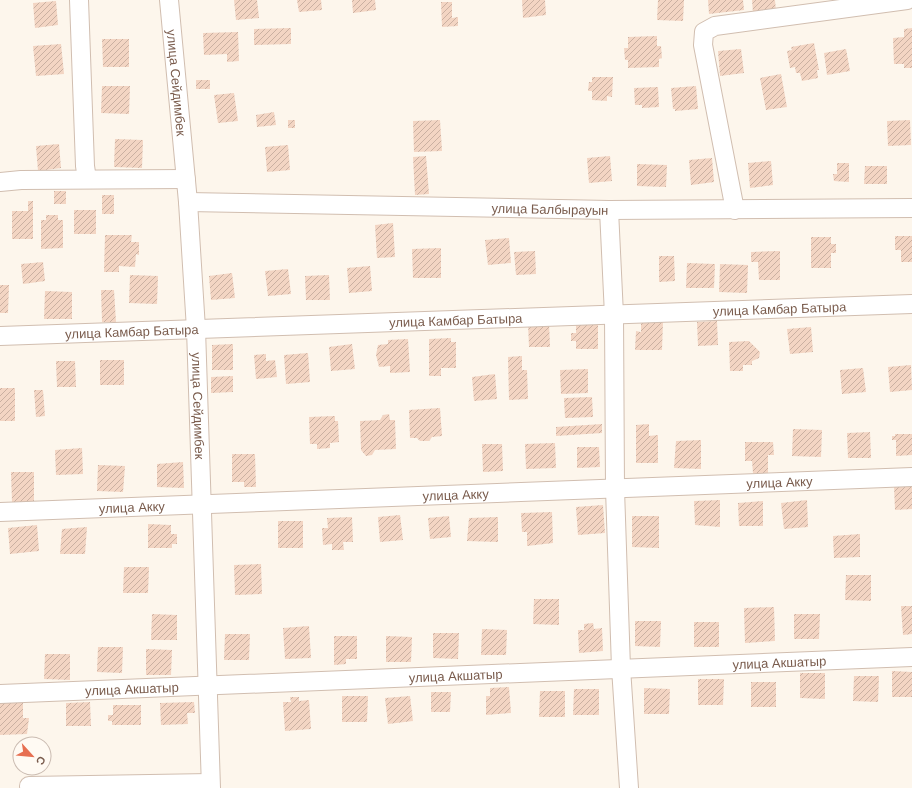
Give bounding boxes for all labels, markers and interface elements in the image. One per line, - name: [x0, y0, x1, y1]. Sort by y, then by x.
- street label: улица Сейдимбек: [164, 29, 189, 137]
- street label: улица Балбырауын: [491, 201, 609, 218]
- street label: улица Камбар Батыра: [713, 299, 847, 319]
- street label: улица Камбар Батыра: [389, 311, 523, 330]
- street label: улица Камбар Батыра: [65, 322, 200, 342]
- street label: улица Сейдимбек: [189, 352, 207, 460]
- street label: улица Акку: [746, 474, 813, 491]
- street label: улица Акку: [422, 486, 489, 504]
- street label: улица Акку: [99, 499, 166, 516]
- street label: улица Акшатыр: [732, 653, 826, 672]
- street label: улица Акшатыр: [409, 667, 503, 685]
- street label: улица Акшатыр: [85, 680, 179, 699]
- north arrow: [12, 736, 52, 776]
- text: С: [34, 754, 48, 767]

